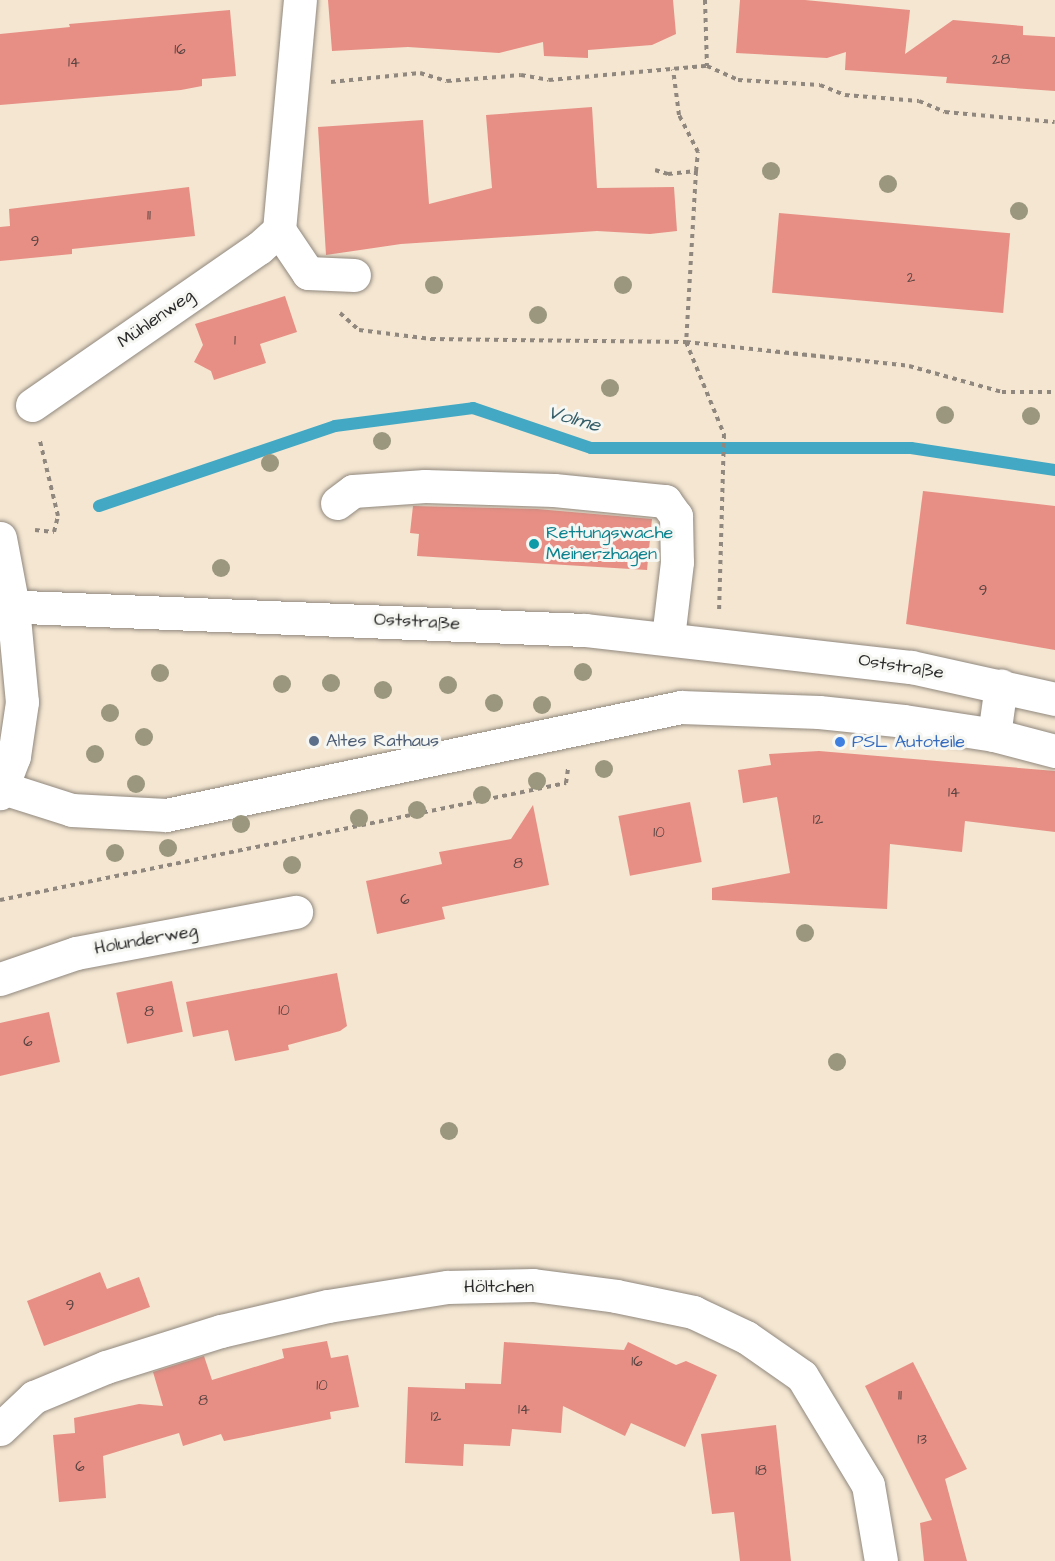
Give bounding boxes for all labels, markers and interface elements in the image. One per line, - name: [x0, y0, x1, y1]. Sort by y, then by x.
- house number: 16: [174, 41, 186, 59]
- house number: 28: [992, 51, 1010, 69]
- house number: 14: [68, 54, 80, 72]
- house number: 11: [147, 207, 151, 225]
- house number: 9: [31, 233, 39, 251]
- house number: 2: [907, 269, 915, 287]
- street label: Mühlenweg: [114, 285, 198, 353]
- house number: 1: [234, 332, 236, 350]
- water label: Volme: [545, 400, 603, 438]
- place label: Rettungswache Meinerzhagen: [546, 523, 673, 566]
- marker: Rettungswache Meinerzhagen: [527, 537, 541, 551]
- house number: 9: [979, 582, 987, 600]
- street label: Oststraße: [373, 609, 461, 635]
- street label: Oststraße: [857, 650, 945, 684]
- place label: Altes Rathaus: [326, 730, 439, 752]
- place label: PSL Autoteile: [852, 731, 965, 753]
- marker: Altes Rathaus: [307, 734, 321, 748]
- marker: PSL Autoteile: [833, 735, 847, 749]
- house number: 14: [948, 784, 960, 802]
- house number: 12: [813, 811, 823, 829]
- house number: 10: [653, 824, 665, 842]
- house number: 8: [513, 855, 523, 873]
- house number: 6: [400, 891, 410, 909]
- street label: Holunderweg: [93, 920, 199, 960]
- house number: 10: [278, 1002, 290, 1020]
- house number: 8: [144, 1003, 154, 1021]
- house number: 6: [23, 1033, 33, 1051]
- street label: Höltchen: [464, 1276, 534, 1298]
- house number: 9: [66, 1297, 74, 1315]
- house number: 16: [631, 1353, 643, 1371]
- house number: 10: [316, 1377, 328, 1395]
- house number: 11: [898, 1387, 902, 1405]
- house number: 8: [198, 1392, 208, 1410]
- house number: 14: [518, 1401, 530, 1419]
- house number: 12: [431, 1408, 441, 1426]
- house number: 13: [917, 1431, 927, 1449]
- house number: 6: [75, 1458, 85, 1476]
- house number: 18: [755, 1462, 767, 1480]

